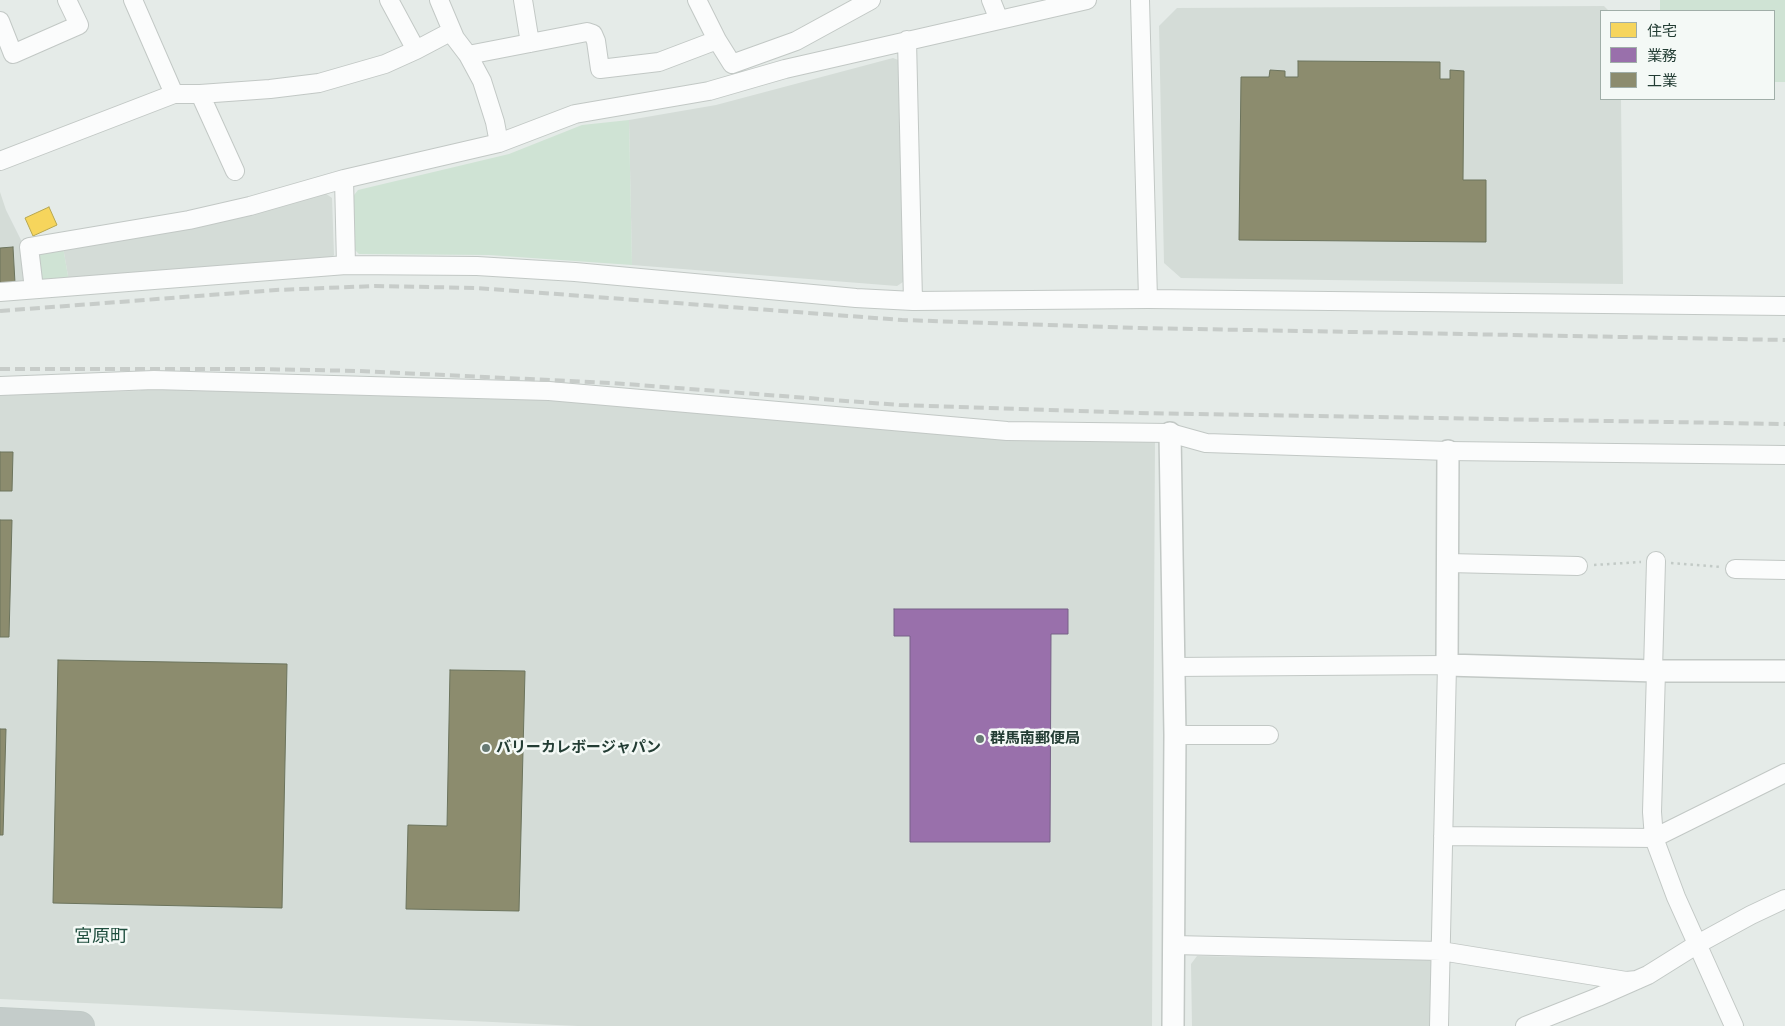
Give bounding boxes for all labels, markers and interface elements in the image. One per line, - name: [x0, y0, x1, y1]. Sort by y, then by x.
- legend: [1600, 10, 1775, 100]
- text: 住宅: [1647, 22, 1677, 40]
- text: 業務: [1647, 47, 1677, 65]
- text: 工業: [1647, 72, 1677, 90]
- place label: 群馬南郵便局: [990, 730, 1080, 748]
- marker: 群馬南郵便局: [974, 733, 986, 745]
- place label: バリーカレボージャパン: [496, 739, 661, 757]
- marker: バリーカレボージャパン: [480, 742, 492, 754]
- district label: 宮原町: [74, 926, 128, 948]

